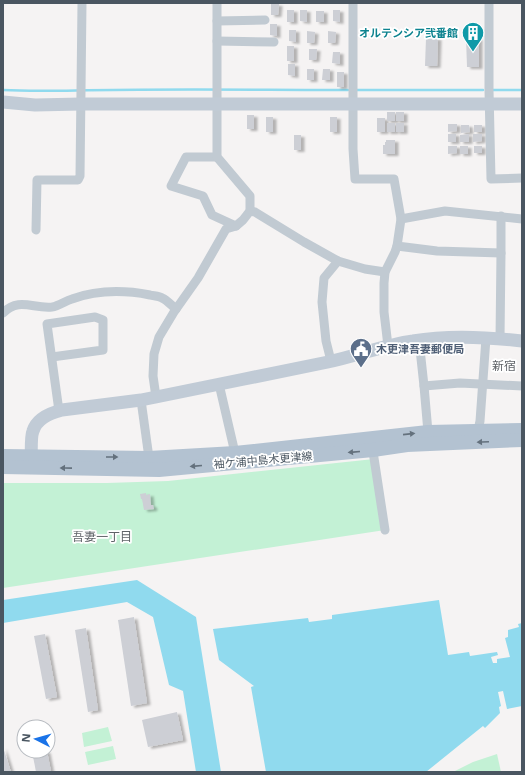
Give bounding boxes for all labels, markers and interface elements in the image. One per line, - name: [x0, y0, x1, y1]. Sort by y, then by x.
- building icon: オルテンシア弐番館: [460, 20, 486, 53]
- place label: オルテンシア弐番館: [359, 25, 458, 40]
- public building icon: 木更津吾妻郵便局: [348, 336, 374, 369]
- place label: 木更津吾妻郵便局: [376, 341, 464, 356]
- district label: 新宿: [492, 357, 516, 374]
- one-way arrow: [403, 430, 415, 437]
- one-way arrow: [477, 438, 489, 445]
- street label: 袖ケ浦中島木更津線: [213, 448, 313, 471]
- one-way arrow: [347, 448, 360, 455]
- one-way arrow: [106, 454, 119, 460]
- one-way arrow: [190, 463, 202, 470]
- one-way arrow: [59, 465, 72, 471]
- district label: 吾妻一丁目: [72, 528, 132, 545]
- north arrow: [16, 719, 56, 759]
- text: N: [18, 733, 33, 743]

